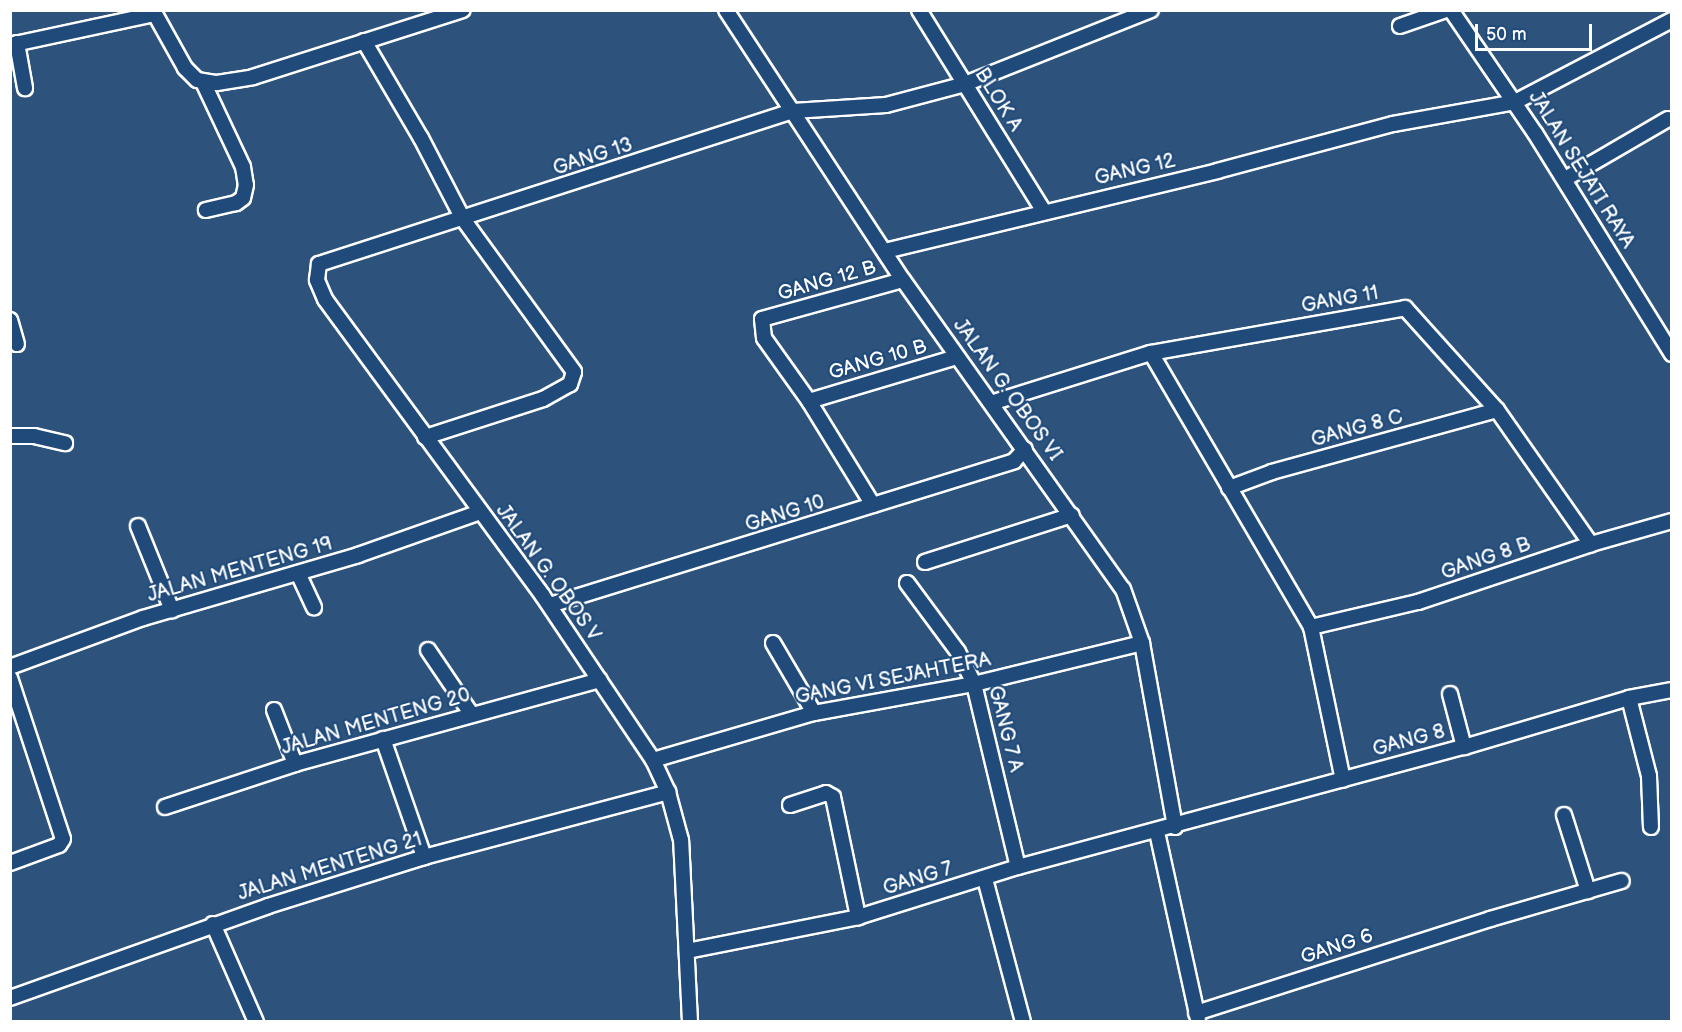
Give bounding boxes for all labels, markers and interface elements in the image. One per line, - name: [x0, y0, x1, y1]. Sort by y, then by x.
- scale bar: [1478, 12, 1595, 50]
- text: 50 m: [1486, 24, 1527, 45]
- street label: BLOK A: [969, 64, 1027, 136]
- street label: JALAN SEJATI RAYA: [1523, 87, 1639, 253]
- street label: GANG 13: [550, 133, 636, 181]
- street label: GANG 12: [1092, 149, 1178, 191]
- street label: GANG 12 B: [775, 256, 879, 306]
- street label: GANG 11: [1300, 281, 1380, 319]
- street label: JALAN G. OBOS VI: [947, 314, 1067, 466]
- street label: GANG 10 B: [826, 335, 930, 385]
- street label: GANG 8 C: [1309, 405, 1405, 453]
- street label: GANG 10: [742, 491, 828, 537]
- street label: JALAN G. OBOS V: [490, 500, 606, 646]
- street label: JALAN MENTENG 19: [145, 532, 335, 608]
- street label: GANG 8 B: [1438, 532, 1534, 586]
- street label: GANG VI SEJAHTERA: [793, 648, 993, 710]
- street label: GANG 7 A: [982, 683, 1028, 775]
- street label: JALAN MENTENG 20: [279, 684, 473, 760]
- street label: GANG 8: [1370, 720, 1448, 762]
- street label: JALAN MENTENG 21: [235, 828, 425, 906]
- street label: GANG 7: [880, 857, 956, 901]
- street label: GANG 6: [1298, 924, 1376, 970]

